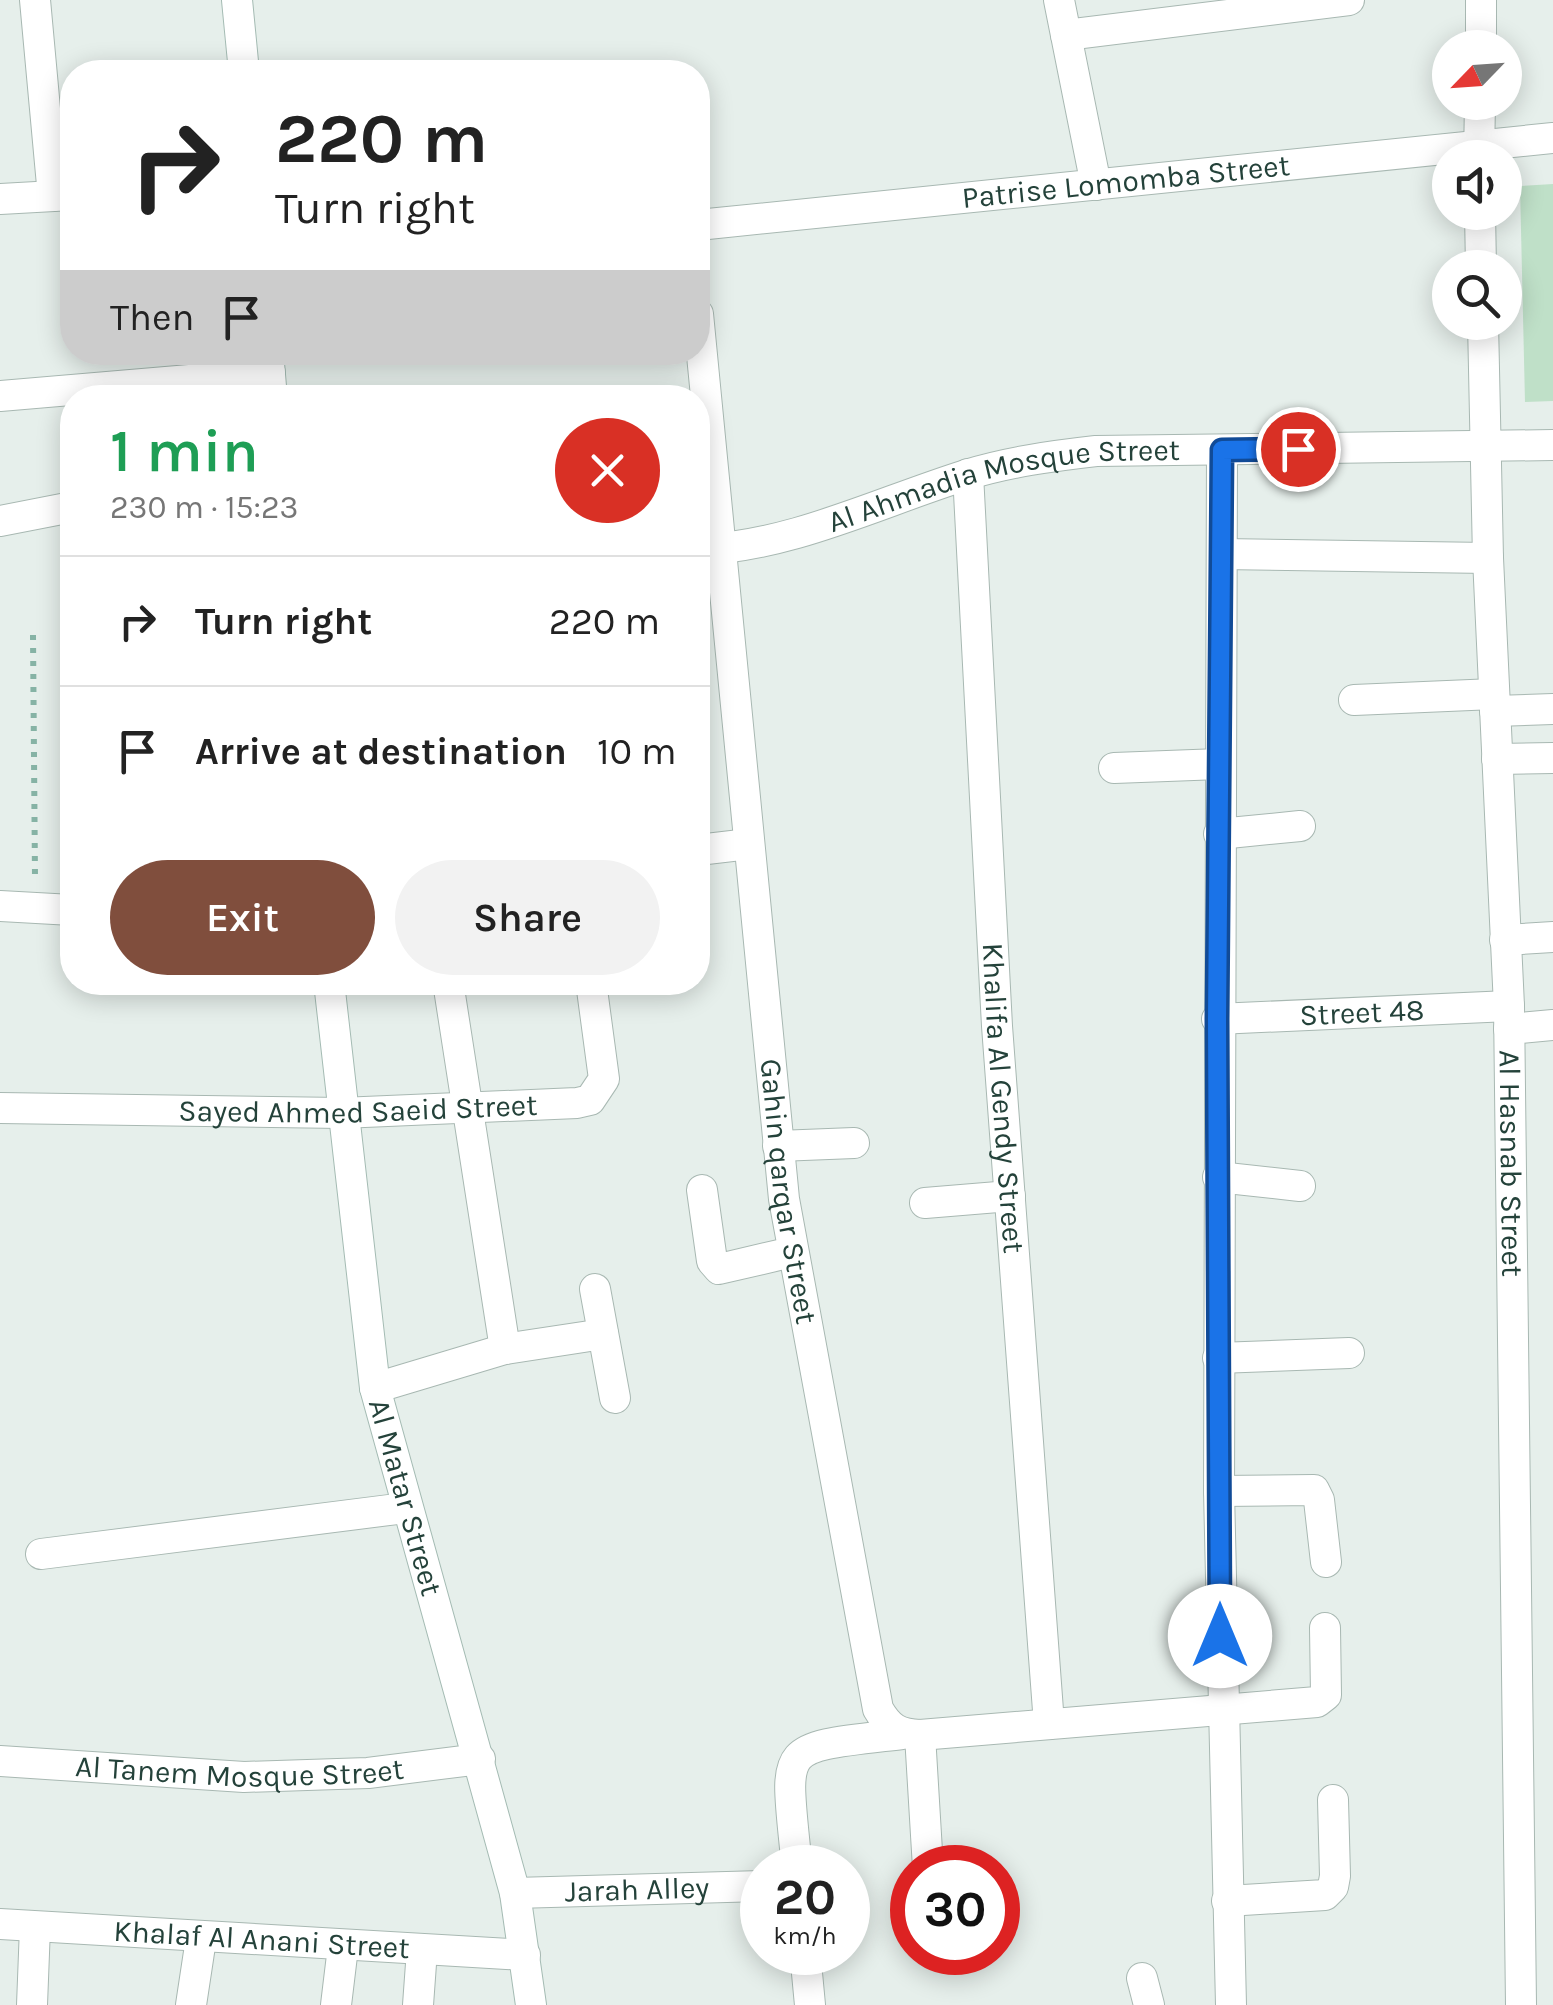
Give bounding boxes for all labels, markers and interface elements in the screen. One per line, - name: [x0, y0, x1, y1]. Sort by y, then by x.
- north arrow: [1432, 30, 1522, 120]
- map controls: [1432, 30, 1522, 340]
- text: 220 m: [275, 98, 488, 180]
- icon: right: [110, 100, 240, 230]
- button: sound: [1432, 140, 1522, 230]
- street label: Patrise Lomomba Street: [960, 147, 1291, 216]
- text: Turn right: [275, 182, 475, 234]
- button: search: [1432, 250, 1522, 340]
- icon: arrive: [214, 290, 269, 345]
- text: Then: [110, 295, 194, 340]
- pin: [1256, 407, 1341, 492]
- text: 1 min: [110, 416, 259, 486]
- button: close: [555, 418, 660, 523]
- icon: arrive: [1271, 422, 1326, 477]
- street label: Al Ahmadia Mosque Street: [823, 432, 1180, 540]
- text: 230 m · 15:23: [110, 489, 298, 526]
- icon: right: [110, 594, 165, 649]
- text: Turn right: [195, 599, 372, 644]
- text: 220 m: [549, 599, 660, 644]
- icon: arrive: [110, 724, 165, 779]
- text: Arrive at destination: [195, 729, 567, 774]
- text: 10 m: [597, 729, 677, 774]
- button: Exit: [110, 860, 375, 975]
- button: Share: [395, 860, 660, 975]
- street label: Khalifa Al Gendy Street: [975, 942, 1032, 1254]
- street label: Street 48: [1299, 992, 1425, 1033]
- street label: Al Hasnab Street: [1492, 1050, 1530, 1277]
- street label: Gahin qarqar Street: [752, 1057, 825, 1327]
- street label: Sayed Ahmed Saeid Street: [178, 1087, 538, 1131]
- street label: Al Matar Street: [361, 1395, 450, 1600]
- position arrow: [1168, 1584, 1272, 1688]
- street label: Al Tanem Mosque Street: [74, 1748, 406, 1795]
- speed limit sign: 30: [890, 1845, 1020, 1975]
- text: 20: [774, 1868, 836, 1927]
- street label: Jarah Alley: [564, 1870, 710, 1910]
- street label: Khalaf Al Anani Street: [113, 1913, 411, 1966]
- text: km/h: [773, 1921, 837, 1950]

